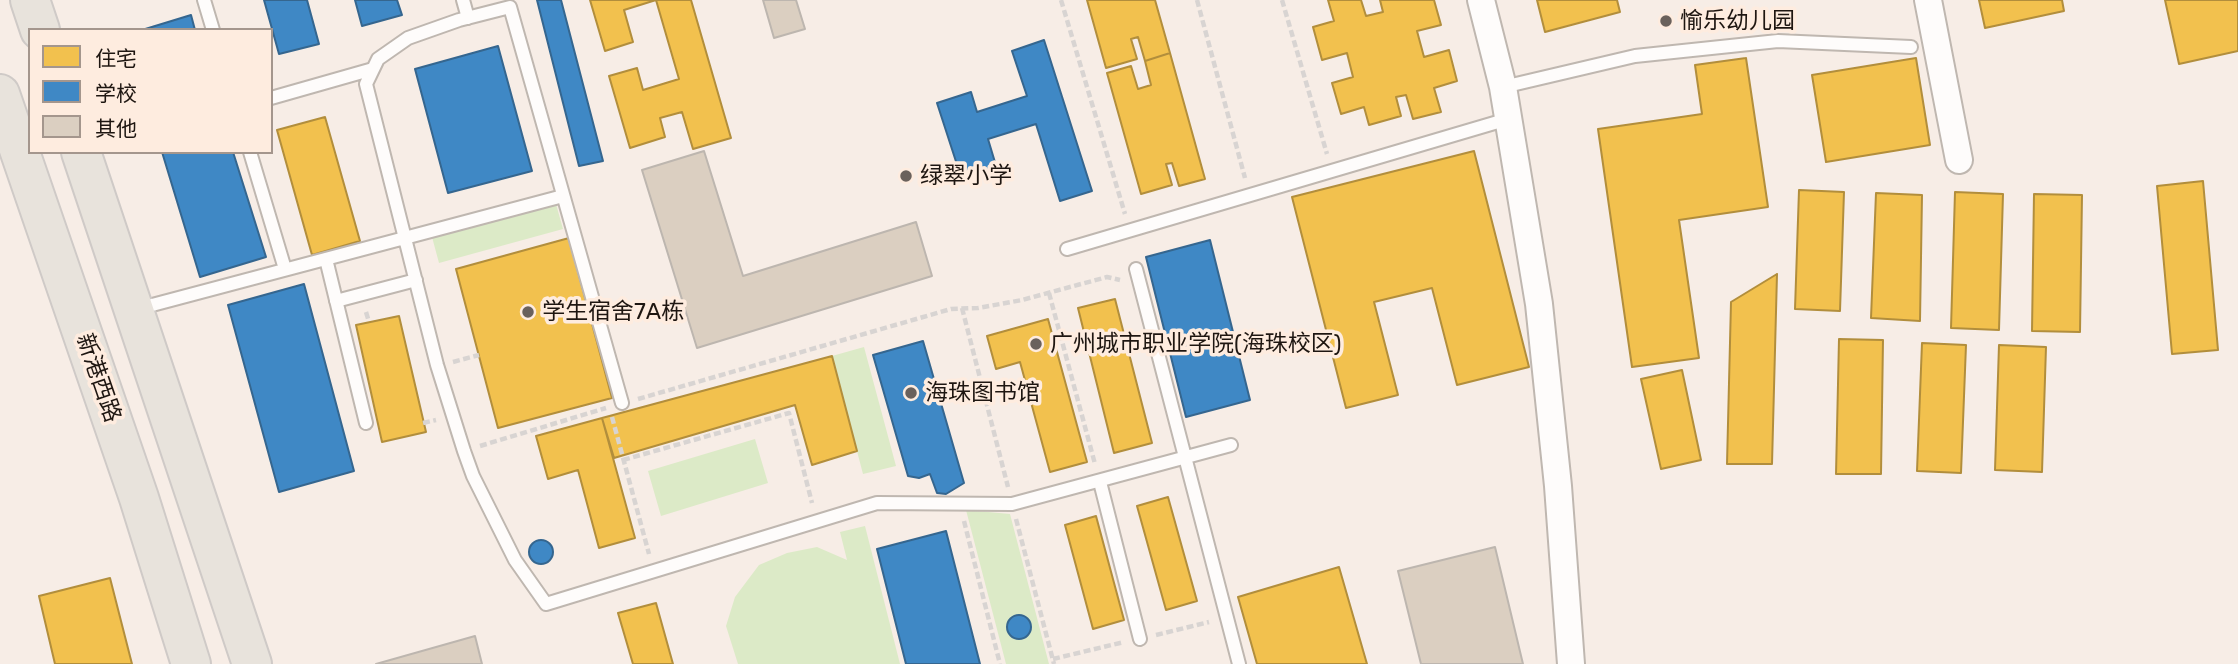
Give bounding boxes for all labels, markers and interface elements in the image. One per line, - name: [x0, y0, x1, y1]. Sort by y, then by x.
- place label: 愉乐幼儿园: [1680, 7, 1795, 35]
- marker: 愉乐幼儿园: [1658, 13, 1674, 29]
- legend: [28, 28, 273, 154]
- text: 住宅: [95, 46, 137, 71]
- text: 学校: [95, 81, 137, 106]
- text: 其他: [95, 116, 137, 141]
- place label: 绿翠小学: [920, 162, 1012, 190]
- marker: 绿翠小学: [898, 168, 914, 184]
- place label: 学生宿舍7A栋: [542, 298, 684, 326]
- marker: 学生宿舍7A栋: [520, 304, 536, 320]
- street label: 新港西路: [70, 330, 126, 426]
- place label: 广州城市职业学院(海珠校区): [1050, 330, 1342, 358]
- marker: 广州城市职业学院(海珠校区): [1028, 336, 1044, 352]
- place label: 海珠图书馆: [925, 379, 1040, 407]
- marker: 海珠图书馆: [903, 385, 919, 401]

